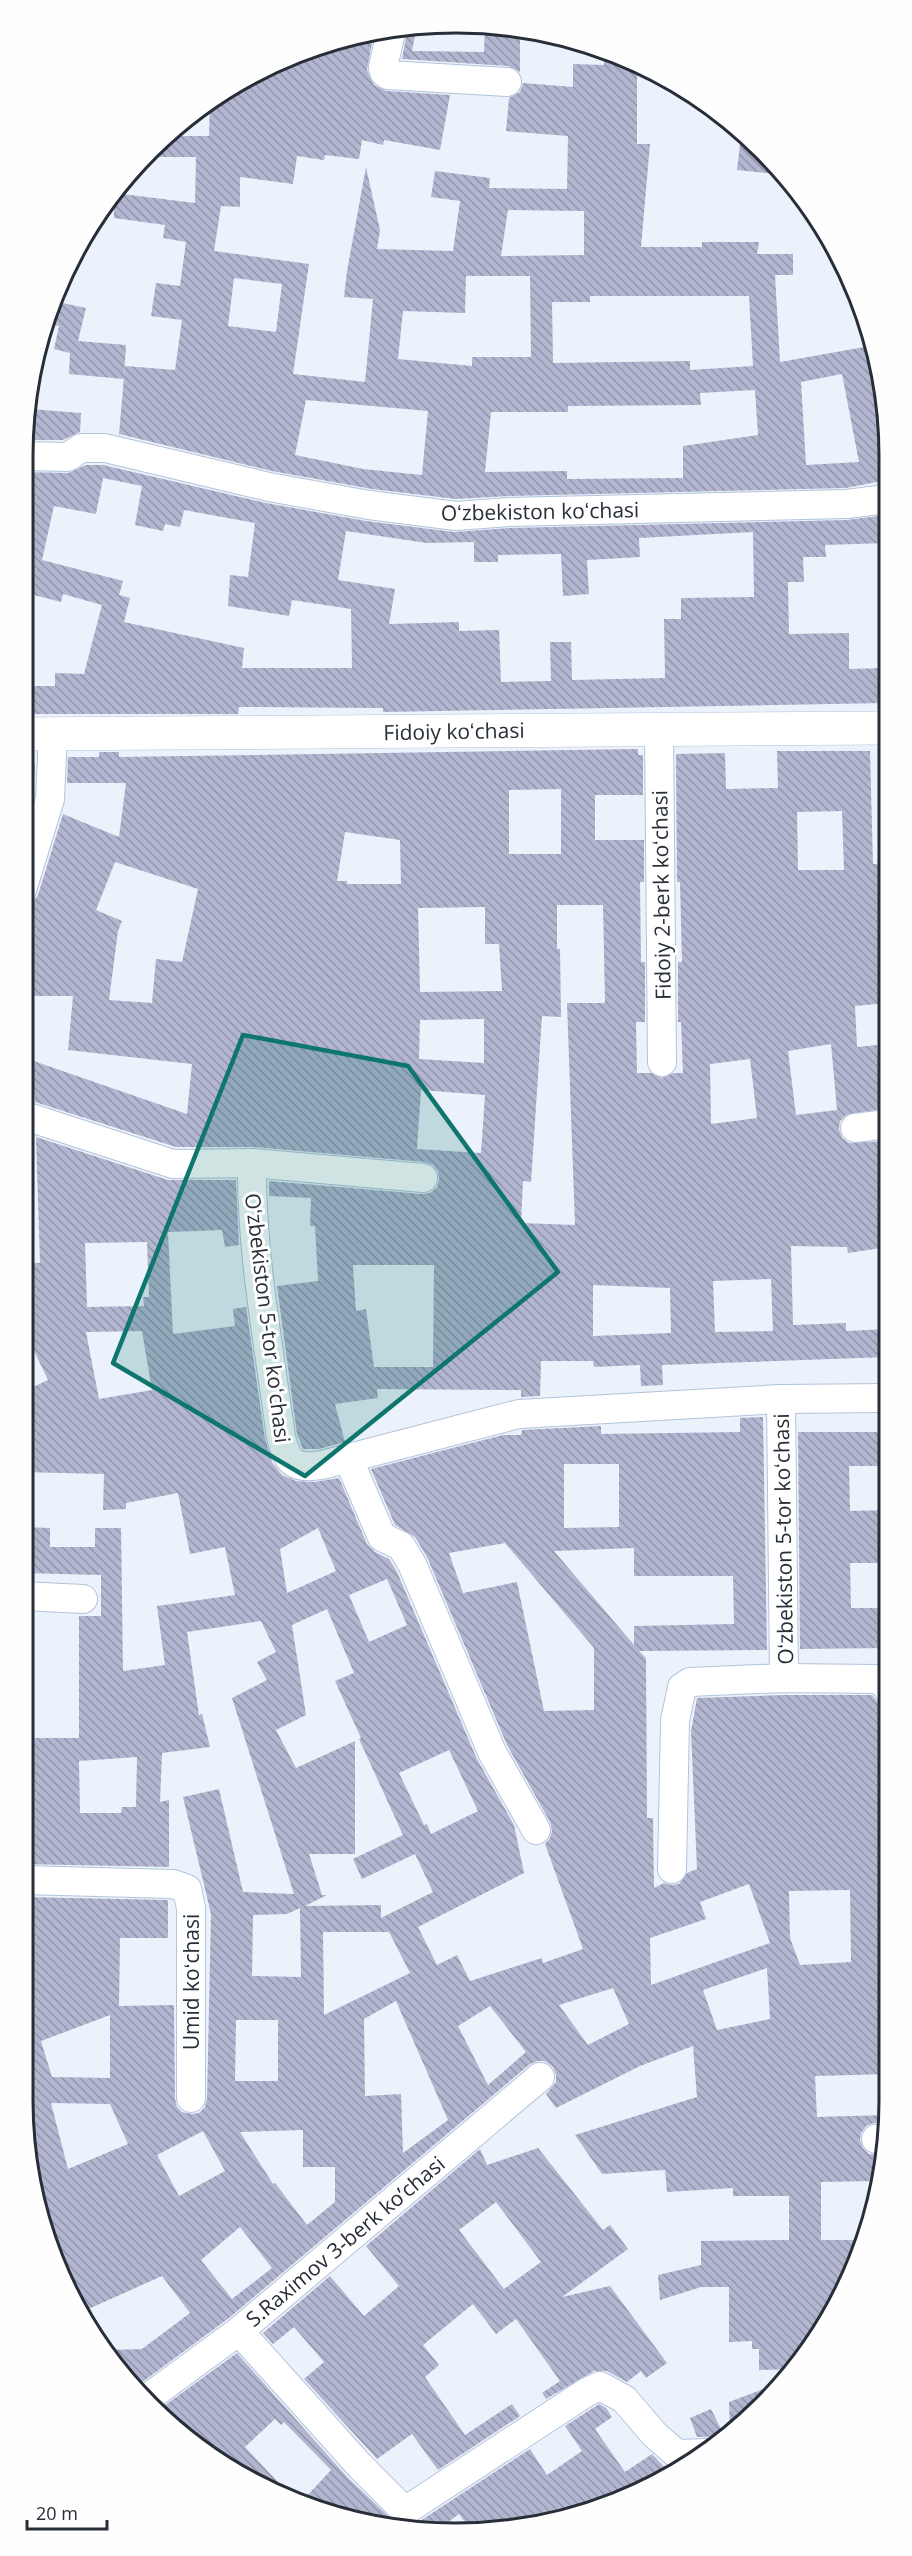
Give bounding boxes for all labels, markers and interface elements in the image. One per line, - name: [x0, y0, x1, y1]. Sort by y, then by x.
- street label: Oʻzbekiston koʻchasi: [441, 495, 639, 527]
- street label: Fidoiy koʻchasi: [383, 716, 525, 746]
- street label: Fidoiy 2-berk koʻchasi: [645, 790, 677, 1000]
- street label: Oʻzbekiston 5-tor koʻchasi: [239, 1192, 297, 1444]
- street label: Oʻzbekiston 5-tor koʻchasi: [767, 1413, 799, 1665]
- street label: Umid koʻchasi: [177, 1914, 205, 2050]
- street label: S.Raximov 3-berk koʼchasi: [240, 2149, 450, 2333]
- scale bar: [27, 2493, 106, 2531]
- text: 20 m: [36, 2501, 78, 2525]

